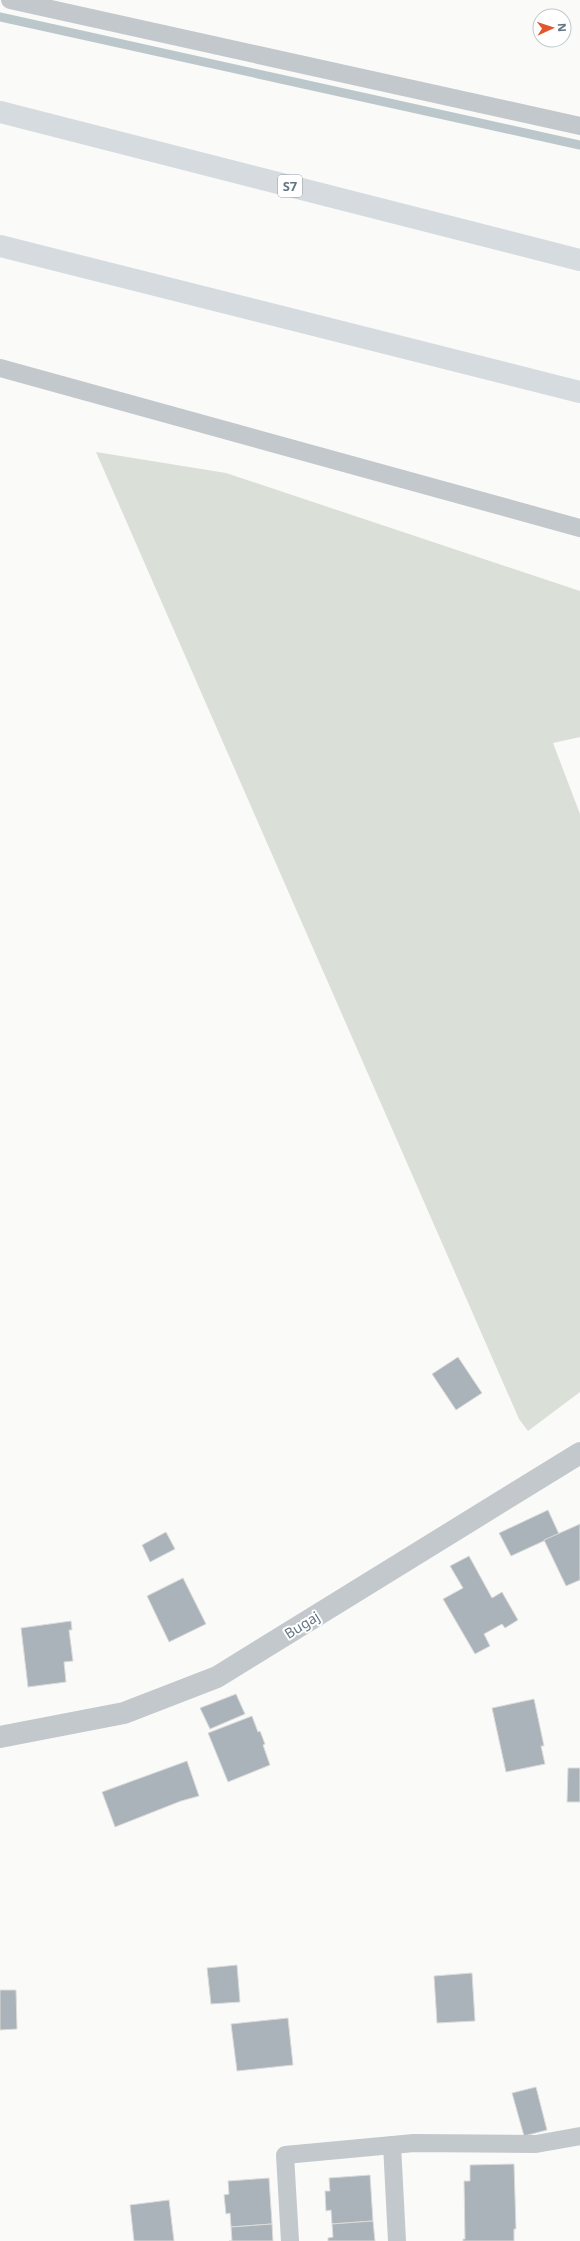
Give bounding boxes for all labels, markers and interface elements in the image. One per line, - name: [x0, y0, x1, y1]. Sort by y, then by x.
- north arrow: [532, 8, 572, 48]
- text: N: [555, 23, 570, 32]
- road number: S7: [278, 175, 302, 197]
- street label: Bugaj: [281, 1606, 323, 1643]

